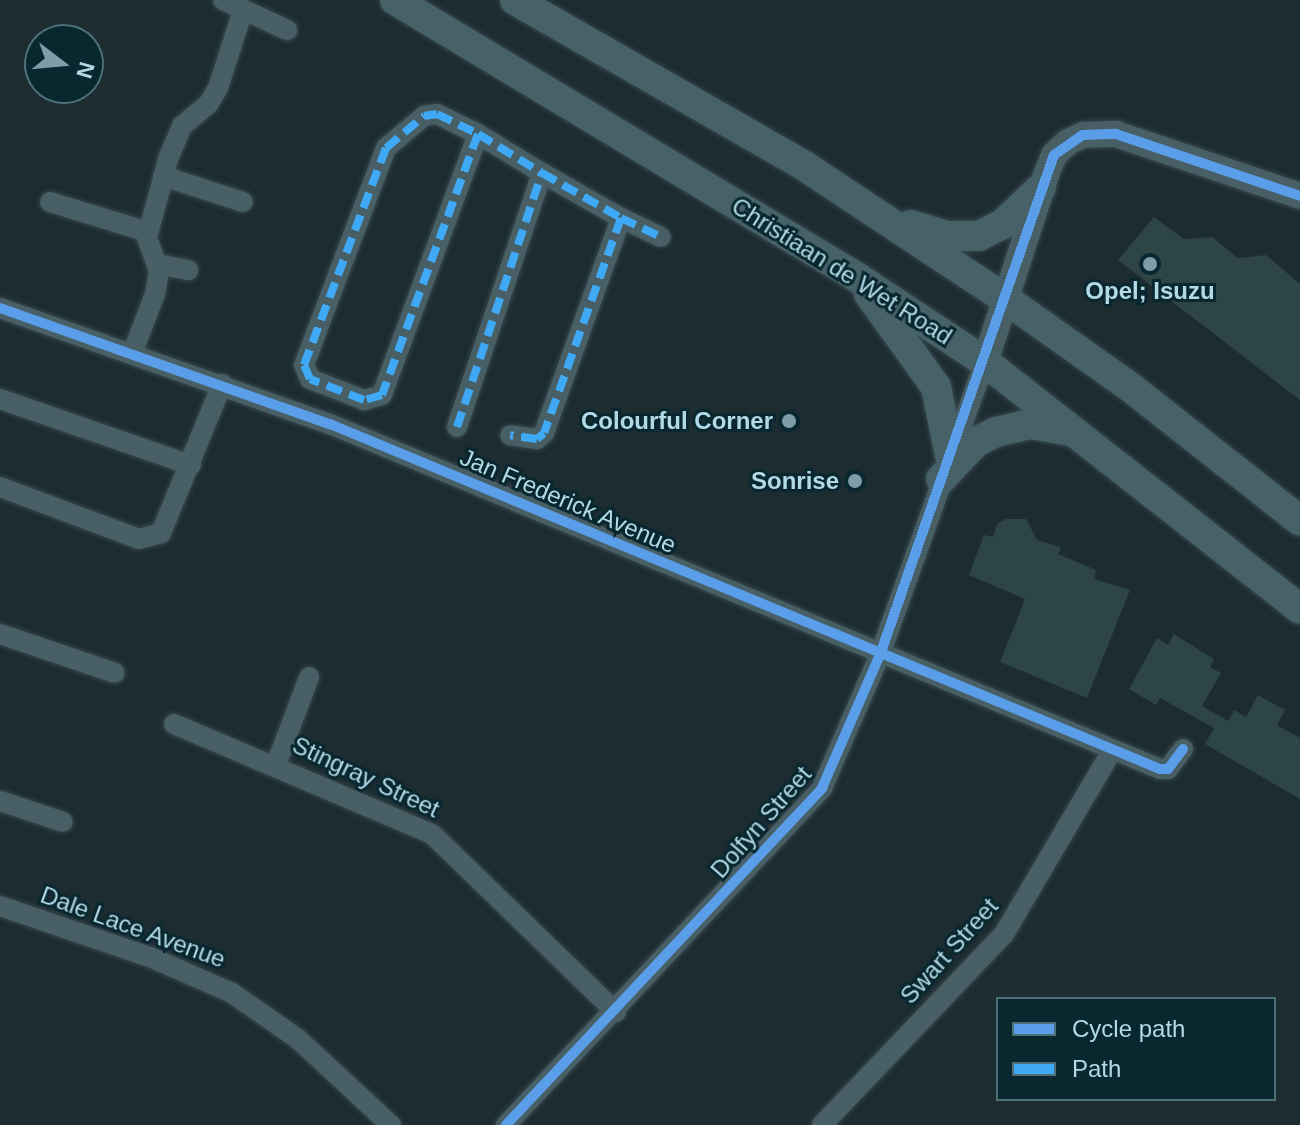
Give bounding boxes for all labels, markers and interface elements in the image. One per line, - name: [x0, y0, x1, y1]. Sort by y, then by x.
- north arrow: [24, 24, 104, 104]
- text: N: [71, 59, 100, 81]
- street label: Christiaan de Wet Road: [727, 191, 957, 351]
- marker: Opel; Isuzu: [1141, 255, 1159, 273]
- place label: Opel; Isuzu: [1085, 277, 1215, 305]
- place label: Colourful Corner: [581, 407, 773, 435]
- marker: Colourful Corner: [780, 412, 798, 430]
- street label: Jan Frederick Avenue: [455, 442, 681, 560]
- place label: Sonrise: [751, 467, 839, 495]
- marker: Sonrise: [846, 472, 864, 490]
- street label: Stingray Street: [288, 730, 444, 824]
- street label: Dolfyn Street: [705, 760, 817, 884]
- street label: Dale Lace Avenue: [36, 880, 230, 974]
- street label: Swart Street: [894, 892, 1004, 1010]
- legend: [996, 997, 1276, 1101]
- text: Cycle path: [1072, 1015, 1185, 1042]
- text: Path: [1072, 1055, 1121, 1082]

